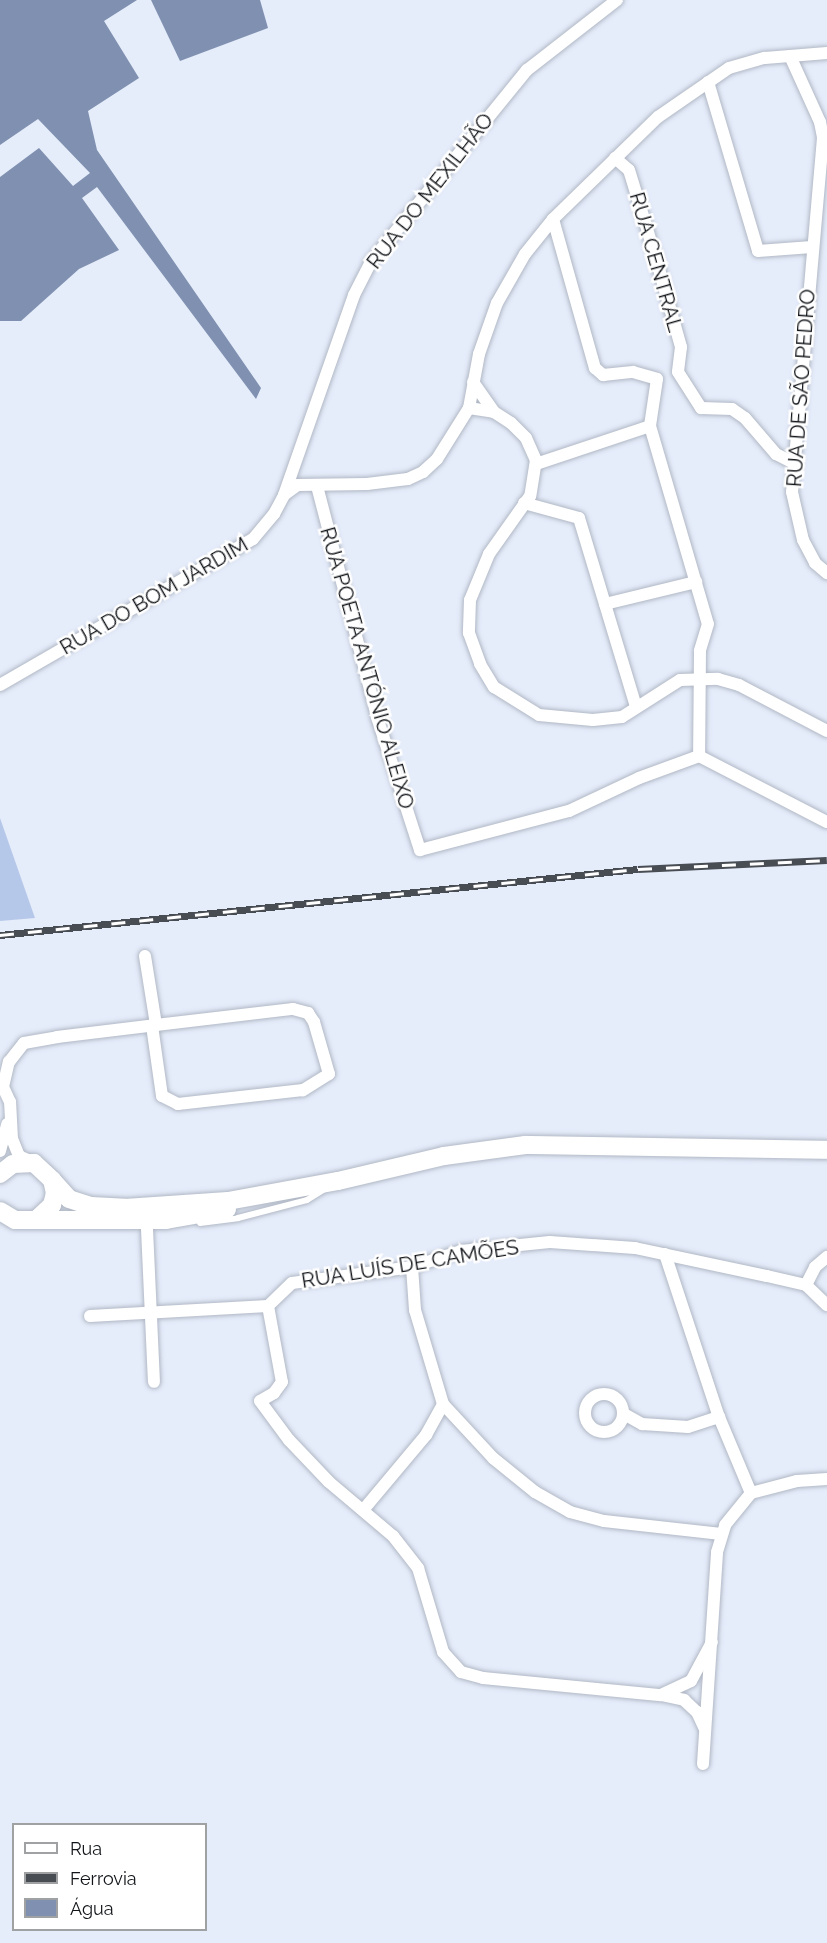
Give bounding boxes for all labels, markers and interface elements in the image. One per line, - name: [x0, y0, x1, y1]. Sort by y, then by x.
- street label: RUA DO MEXILHÃO: [361, 108, 499, 274]
- street label: RUA CENTRAL: [624, 189, 688, 335]
- street label: RUA DE SÃO PEDRO: [781, 288, 821, 488]
- street label: RUA POETA ANTÓNIO ALEIXO: [314, 523, 420, 813]
- street label: RUA DO BOM JARDIM: [55, 531, 253, 661]
- street label: RUA LUÍS DE CAMÕES: [299, 1234, 521, 1294]
- legend: [12, 1823, 207, 1931]
- text: Rua: [70, 1838, 102, 1859]
- text: Ferrovia: [70, 1868, 137, 1889]
- text: Água: [70, 1898, 114, 1919]

